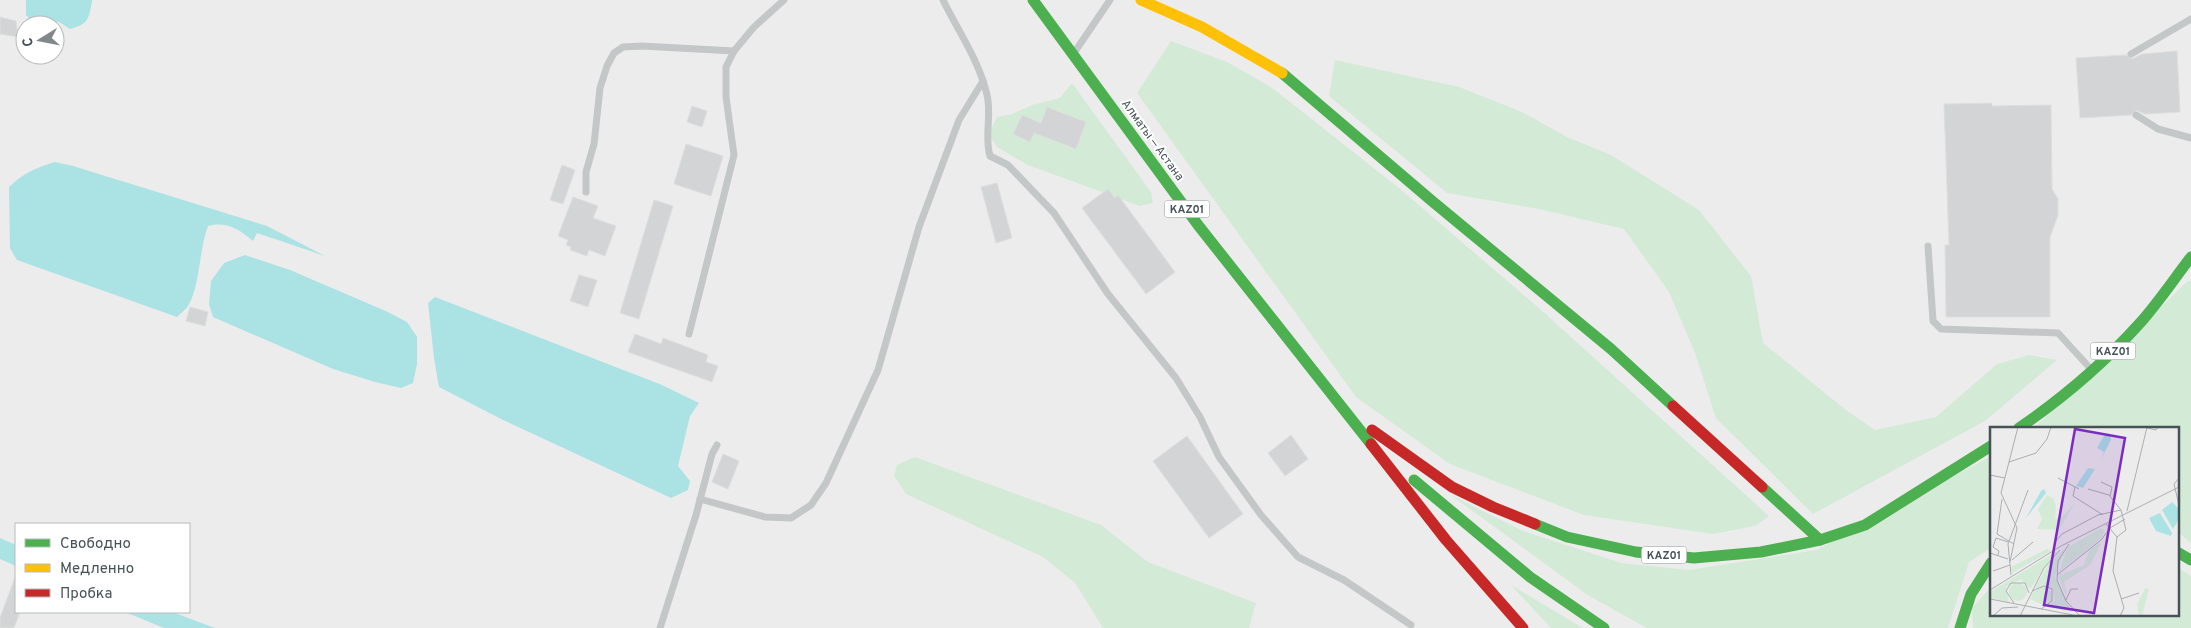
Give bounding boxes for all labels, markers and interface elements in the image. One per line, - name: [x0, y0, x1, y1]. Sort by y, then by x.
- north arrow: [15, 15, 65, 65]
- text: С: [20, 36, 38, 48]
- street label: Алматы — Астана: [1117, 97, 1187, 184]
- road number: KАZ01: [1164, 200, 1210, 218]
- road number: KАZ01: [2090, 342, 2136, 360]
- inset map: [1990, 427, 2178, 616]
- legend: [15, 523, 190, 613]
- text: Свободно: [60, 535, 131, 554]
- road number: KАZ01: [1642, 546, 1686, 564]
- text: Медленно: [60, 560, 134, 579]
- text: Пробка: [60, 585, 112, 604]

